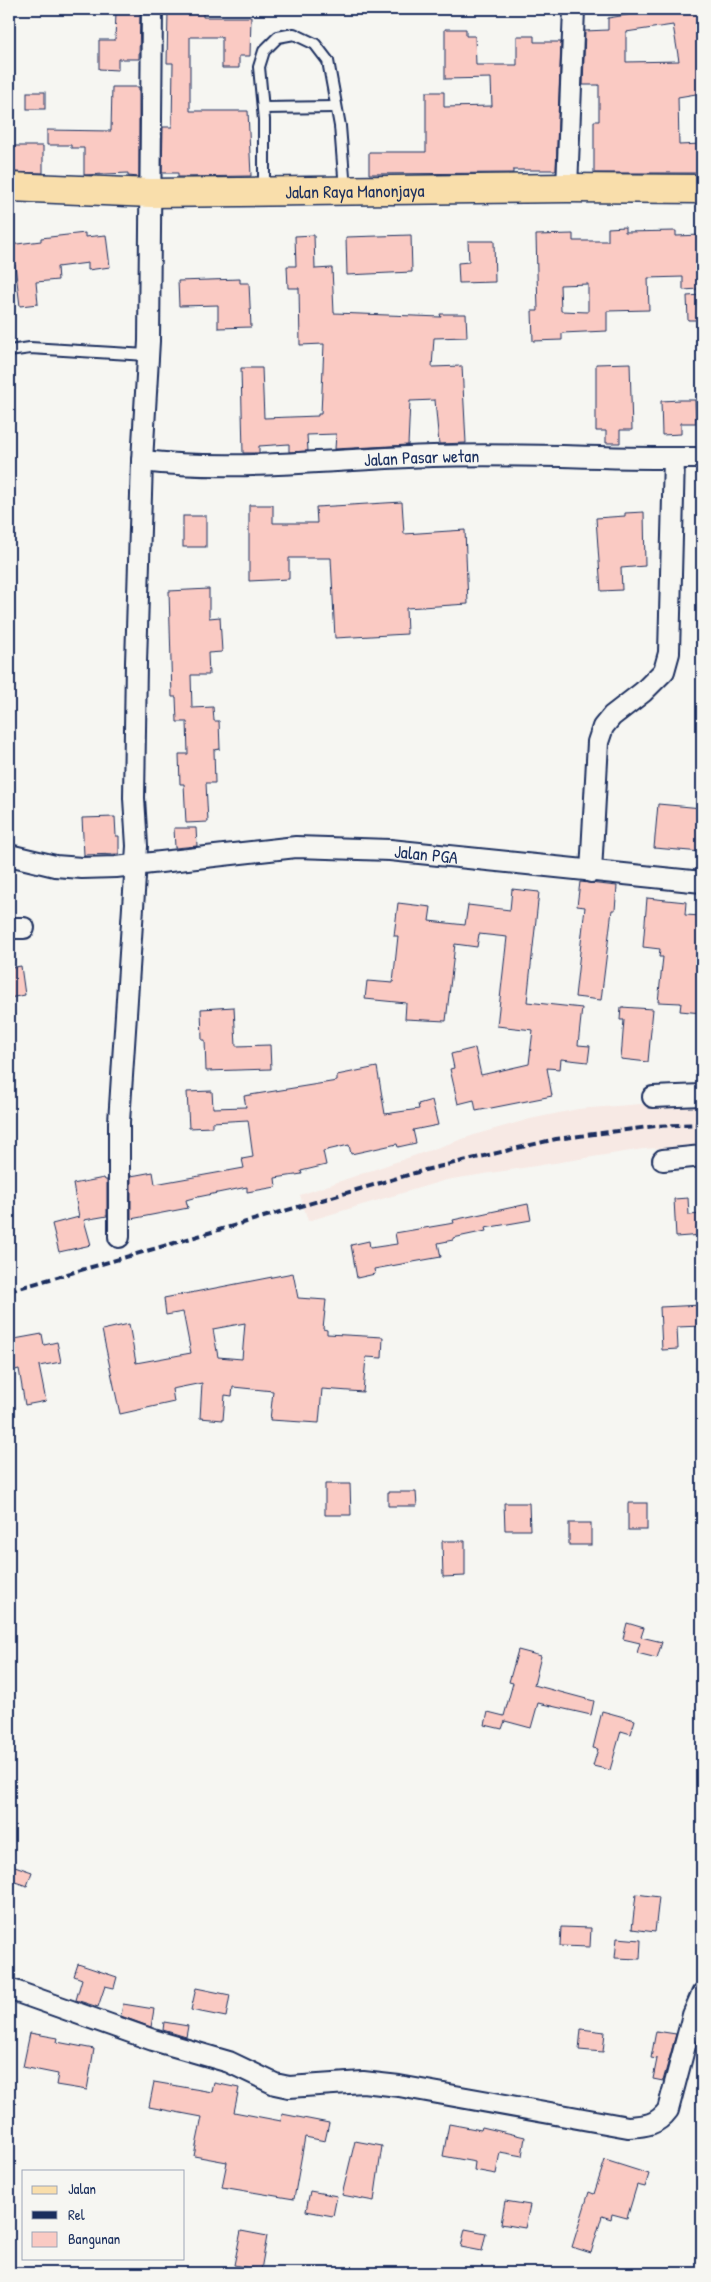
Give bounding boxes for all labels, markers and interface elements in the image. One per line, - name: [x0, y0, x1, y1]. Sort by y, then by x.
- street label: Jalan Raya Manonjaya: [285, 177, 425, 204]
- street label: Jalan Pasar wetan: [363, 443, 480, 472]
- street label: Jalan PGA: [393, 838, 460, 869]
- legend: [22, 2170, 185, 2260]
- text: Jalan: [68, 2178, 96, 2199]
- text: Rel: [68, 2204, 85, 2225]
- text: Bangunan: [68, 2228, 121, 2249]

